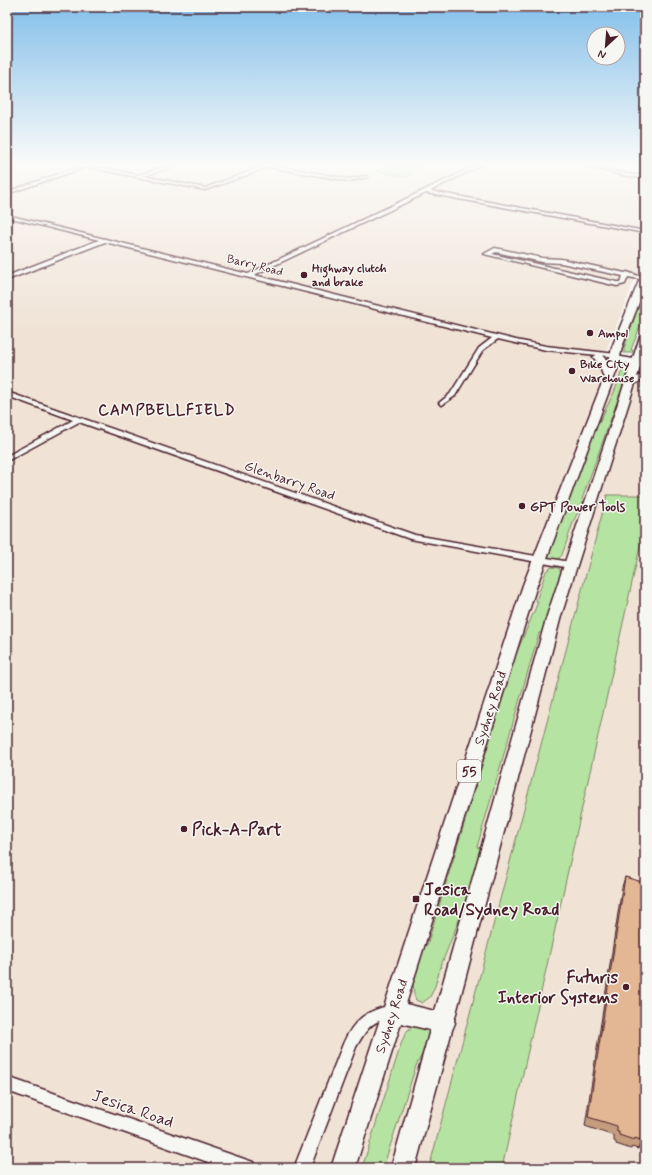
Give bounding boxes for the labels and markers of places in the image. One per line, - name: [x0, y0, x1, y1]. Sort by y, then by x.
- place label: Highway clutch and brake: [312, 261, 387, 291]
- marker: Highway clutch and brake: [299, 270, 309, 280]
- place label: Ampol: [598, 326, 629, 342]
- marker: Ampol: [585, 328, 595, 338]
- place label: Bike City Warehouse: [579, 357, 635, 387]
- marker: Bike City Warehouse: [567, 366, 577, 376]
- place label: GPT Power Tools: [530, 498, 626, 516]
- marker: GPT Power Tools: [517, 501, 527, 511]
- place label: Pick-A-Part: [192, 819, 281, 841]
- marker: Pick-A-Part: [179, 824, 189, 834]
- place label: Jesica Road/Sydney Road: [424, 879, 559, 921]
- marker: Jesica Road/Sydney Road: [411, 894, 421, 904]
- place label: Futuris Interior Systems: [498, 967, 618, 1009]
- marker: Futuris Interior Systems: [621, 982, 631, 992]

